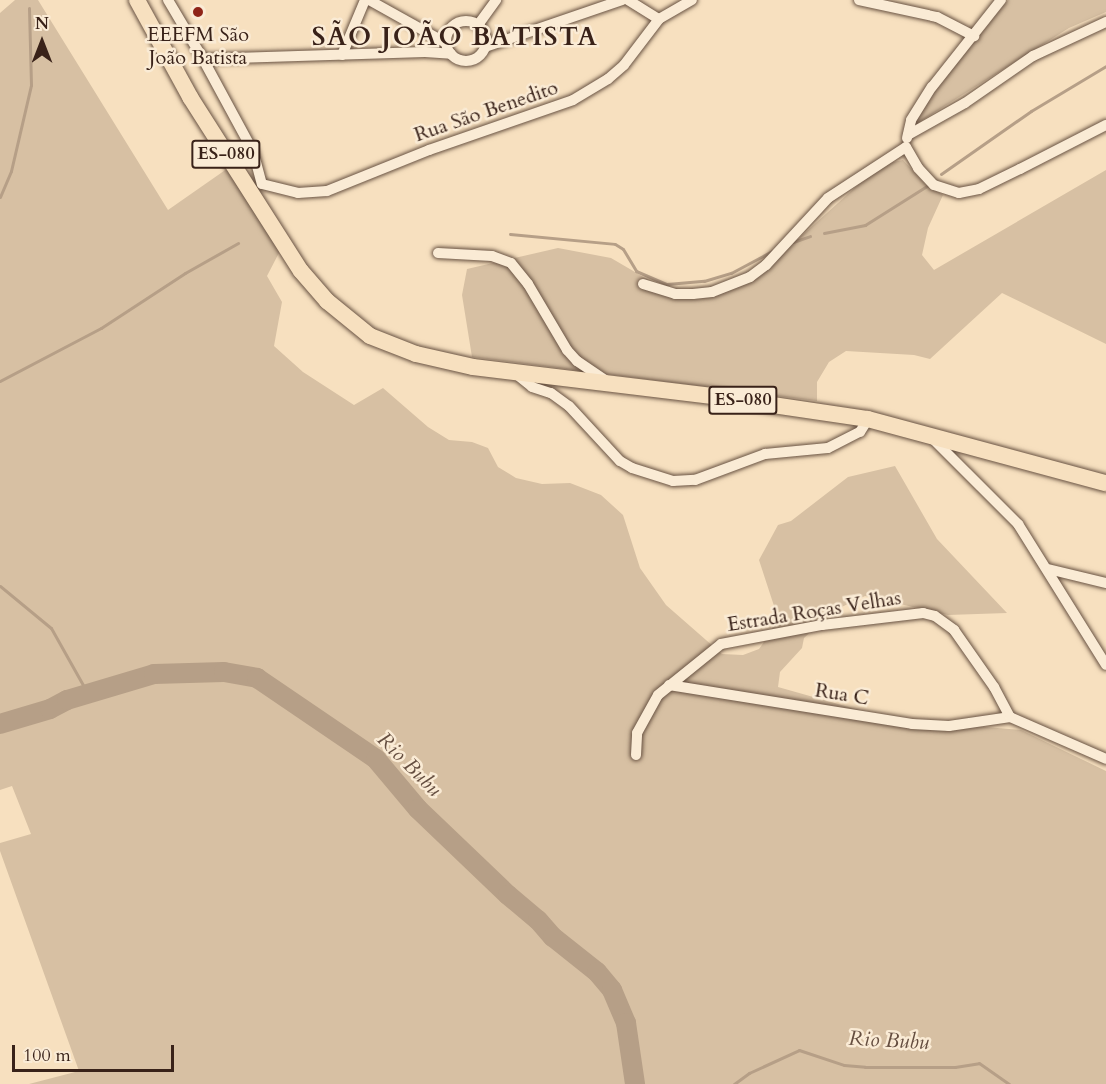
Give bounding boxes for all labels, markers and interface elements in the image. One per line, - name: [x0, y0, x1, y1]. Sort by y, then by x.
- marker: EEEFM São João Batista: [191, 5, 205, 19]
- north arrow: [12, 12, 72, 72]
- text: N: [35, 13, 49, 35]
- district label: SÃO JOÃO BATISTA: [312, 21, 598, 53]
- place label: EEEFM São João Batista: [147, 22, 249, 69]
- street label: Rua São Benedito: [411, 75, 561, 147]
- road number: ES-080: [190, 139, 262, 169]
- road number: ES-080: [707, 385, 779, 415]
- street label: Estrada Roças Velhas: [725, 585, 903, 637]
- street label: Rua C: [813, 678, 871, 710]
- water label: Rio Bubu: [371, 727, 447, 803]
- water label: Rio Bubu: [848, 1026, 930, 1056]
- scale bar: [15, 1033, 177, 1071]
- text: 100 m: [23, 1043, 71, 1068]

